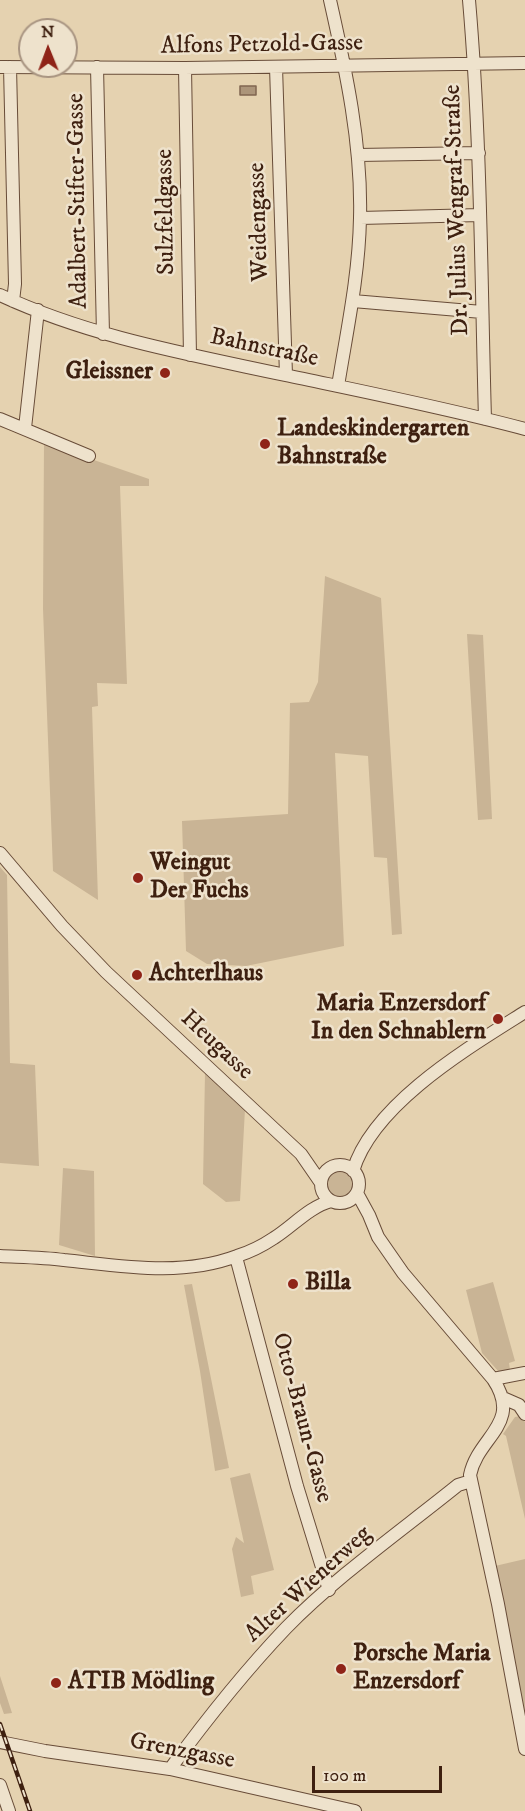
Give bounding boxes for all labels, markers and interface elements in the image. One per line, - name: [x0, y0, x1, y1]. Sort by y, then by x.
- north arrow: [18, 18, 78, 78]
- text: N: [41, 22, 54, 42]
- street label: Alfons Petzold-Gasse: [161, 30, 363, 62]
- street label: Dr. Julius Wengraf-Straße: [439, 84, 477, 336]
- street label: Adalbert-Stifter-Gasse: [63, 93, 95, 309]
- street label: Sulzfeldgasse: [151, 149, 183, 275]
- street label: Weidengasse: [244, 162, 276, 282]
- street label: Bahnstraße: [207, 324, 321, 374]
- place label: Gleissner: [66, 359, 153, 387]
- marker: Gleissner: [158, 366, 172, 380]
- place label: Landeskindergarten Bahnstraße: [277, 416, 469, 472]
- marker: Landeskindergarten Bahnstraße: [258, 437, 272, 451]
- place label: Weingut Der Fuchs: [150, 850, 248, 906]
- marker: Weingut Der Fuchs: [131, 871, 145, 885]
- place label: Achterlhaus: [149, 961, 263, 989]
- marker: Achterlhaus: [130, 968, 144, 982]
- place label: Maria Enzersdorf In den Schnablern: [311, 991, 486, 1047]
- street label: Heugasse: [174, 1005, 258, 1087]
- marker: Maria Enzersdorf In den Schnablern: [491, 1012, 505, 1026]
- place label: Billa: [305, 1270, 351, 1298]
- marker: Billa: [286, 1277, 300, 1291]
- street label: Otto-Braun-Gasse: [264, 1330, 338, 1506]
- street label: Alter Wienerweg: [240, 1521, 378, 1649]
- place label: Porsche Maria Enzersdorf: [353, 1641, 490, 1697]
- marker: Porsche Maria Enzersdorf: [334, 1662, 348, 1676]
- place label: ATIB Mödling: [68, 1669, 214, 1697]
- marker: ATIB Mödling: [49, 1676, 63, 1690]
- street label: Grenzgasse: [127, 1728, 237, 1776]
- scale bar: [315, 1754, 446, 1792]
- text: 100 m: [323, 1765, 366, 1787]

